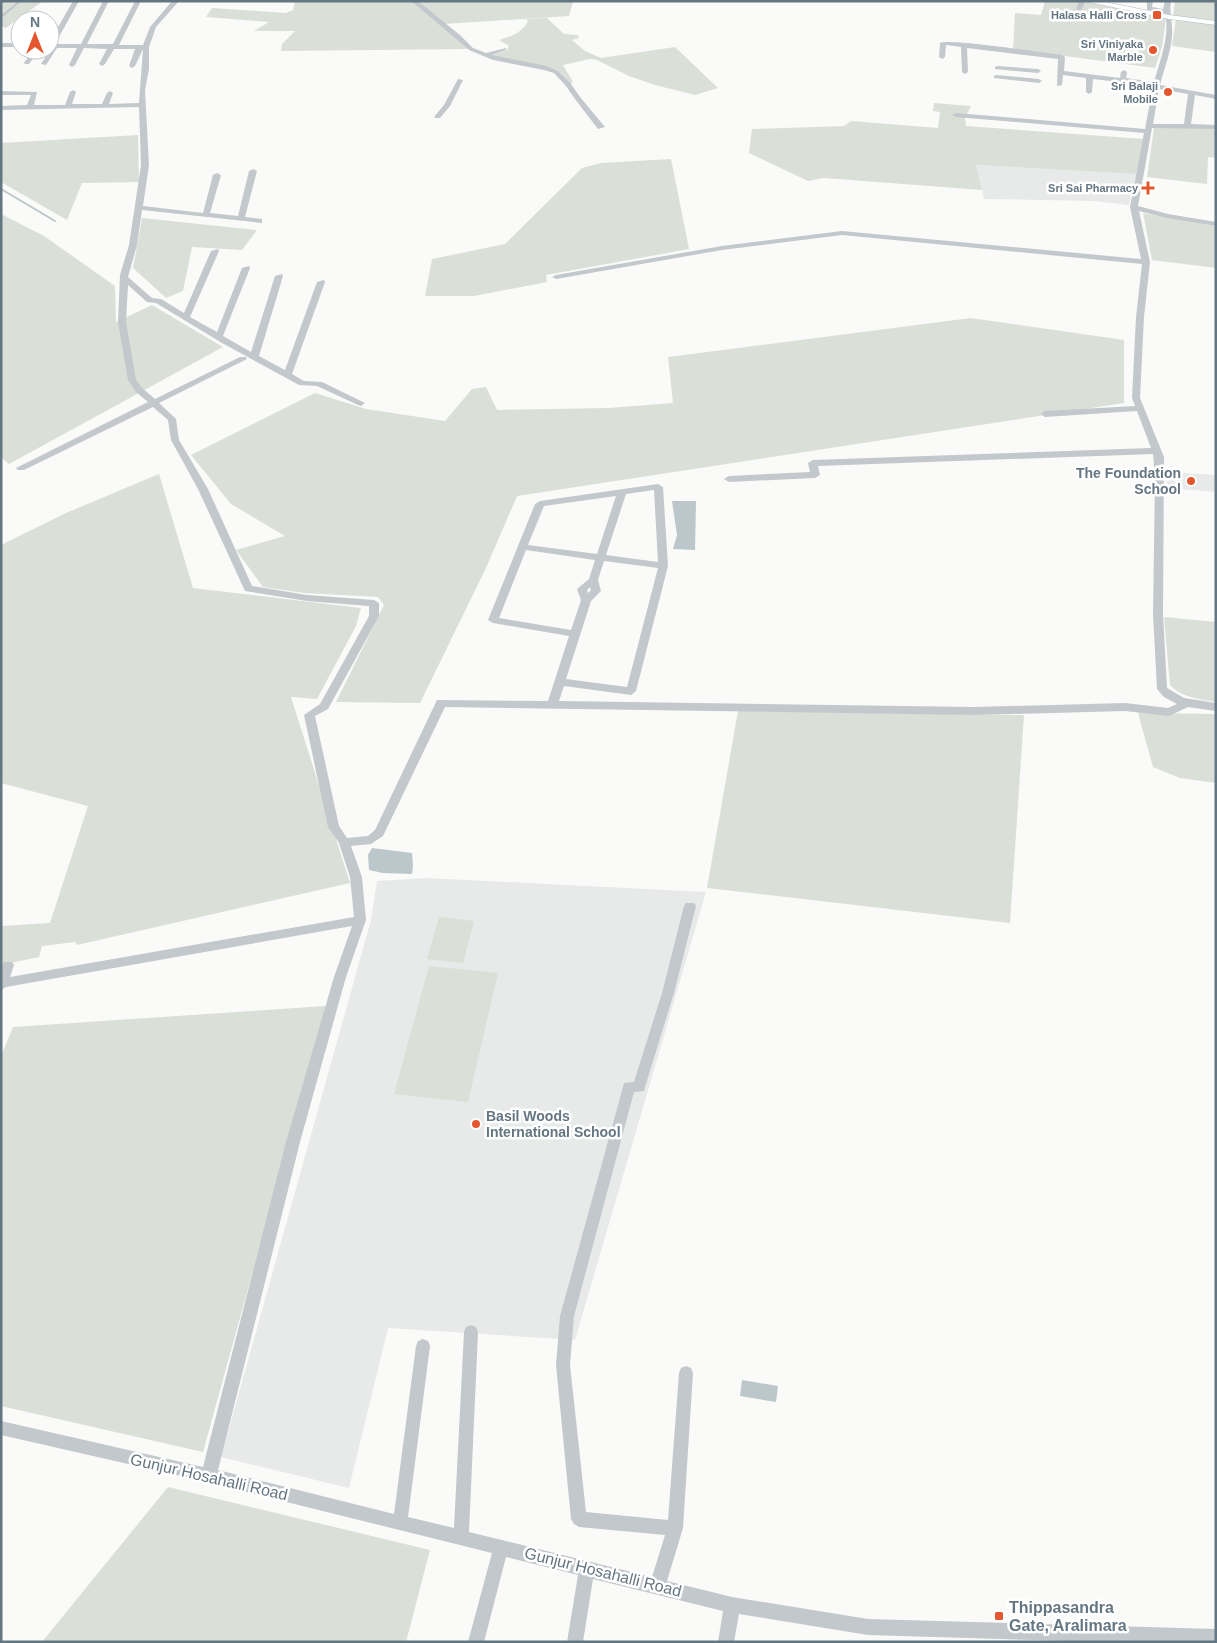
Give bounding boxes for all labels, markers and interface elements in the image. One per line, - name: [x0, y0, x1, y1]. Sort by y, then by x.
- place label: Halasa Halli Cross: [1051, 9, 1147, 21]
- marker: Halasa Halli Cross: [1151, 9, 1163, 21]
- north arrow: [10, 10, 60, 60]
- text: N: [30, 14, 40, 30]
- place label: Sri Viniyaka Marble: [1081, 38, 1144, 63]
- marker: Sri Viniyaka Marble: [1147, 44, 1159, 56]
- place label: Sri Balaji Mobile: [1111, 80, 1158, 105]
- marker: Sri Balaji Mobile: [1162, 86, 1174, 98]
- place label: Sri Sai Pharmacy: [1048, 182, 1139, 194]
- marker: Sri Sai Pharmacy: [1142, 182, 1154, 194]
- place label: The Foundation School: [1076, 465, 1181, 497]
- marker: The Foundation School: [1185, 475, 1197, 487]
- place label: Basil Woods International School: [486, 1108, 621, 1140]
- marker: Basil Woods International School: [470, 1118, 482, 1130]
- street label: Gunjur Hosahalli Road: [129, 1451, 289, 1503]
- street label: Gunjur Hosahalli Road: [523, 1544, 683, 1600]
- place label: Thippasandra Gate, Aralimara: [1009, 1599, 1127, 1634]
- marker: Thippasandra Gate, Aralimara: [993, 1610, 1005, 1622]

